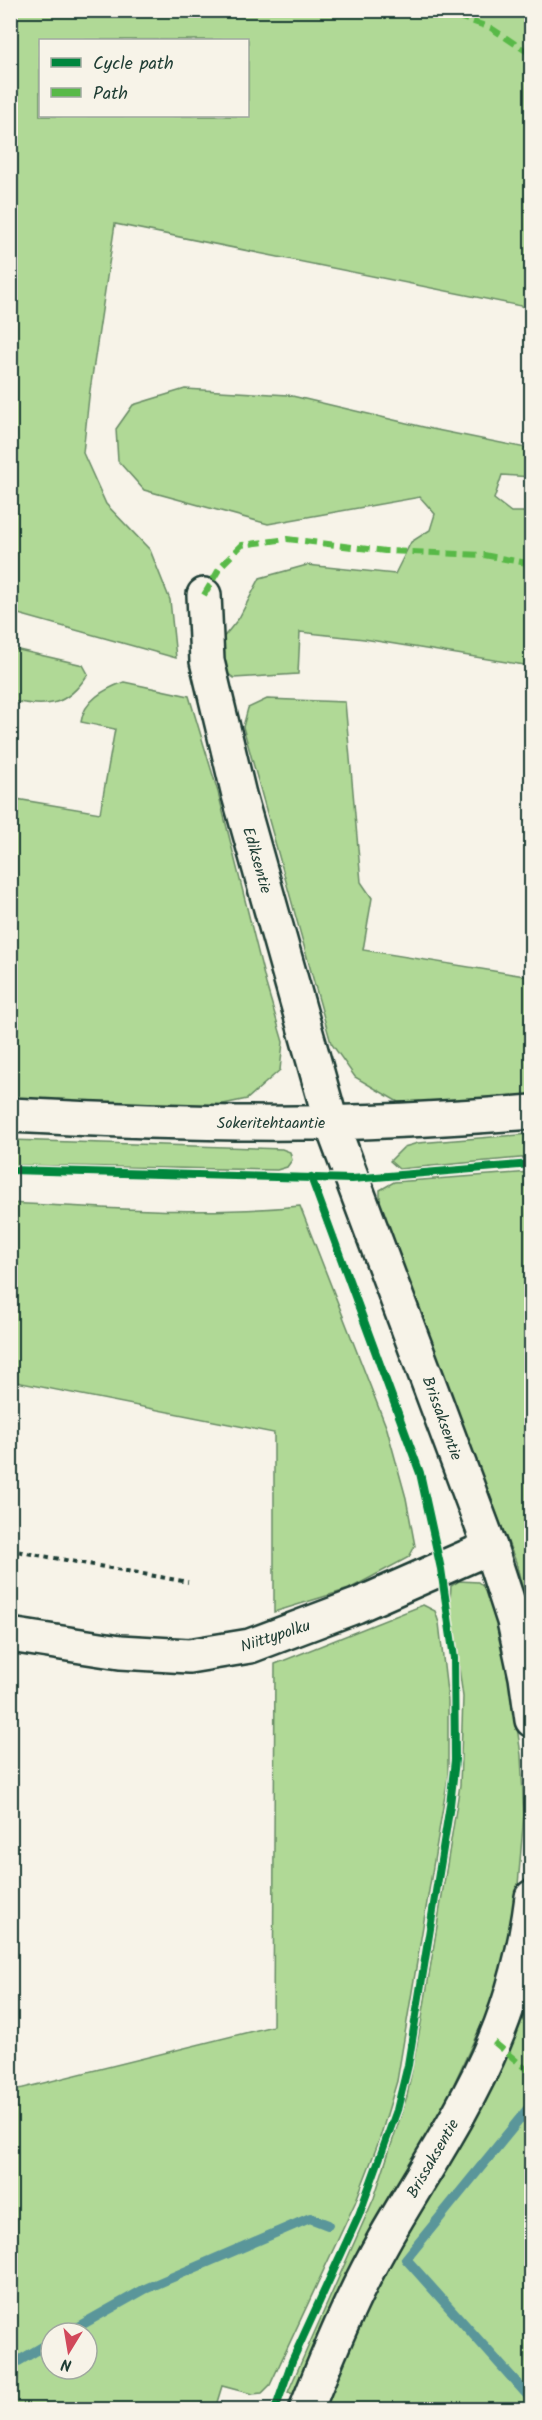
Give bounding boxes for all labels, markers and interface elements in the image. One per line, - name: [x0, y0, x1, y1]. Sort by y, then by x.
- legend: [39, 39, 249, 117]
- text: Cycle path: [93, 50, 174, 79]
- text: Path: [93, 80, 128, 109]
- street label: Ediksentie: [235, 824, 278, 897]
- street label: Sokeritehtaantie: [217, 1111, 325, 1136]
- street label: Brissaksentie: [415, 1373, 468, 1464]
- street label: Niittypolku: [237, 1613, 314, 1659]
- street label: Brissaksentie: [401, 2115, 466, 2203]
- north arrow: [39, 2321, 99, 2381]
- text: N: [59, 2351, 74, 2377]

